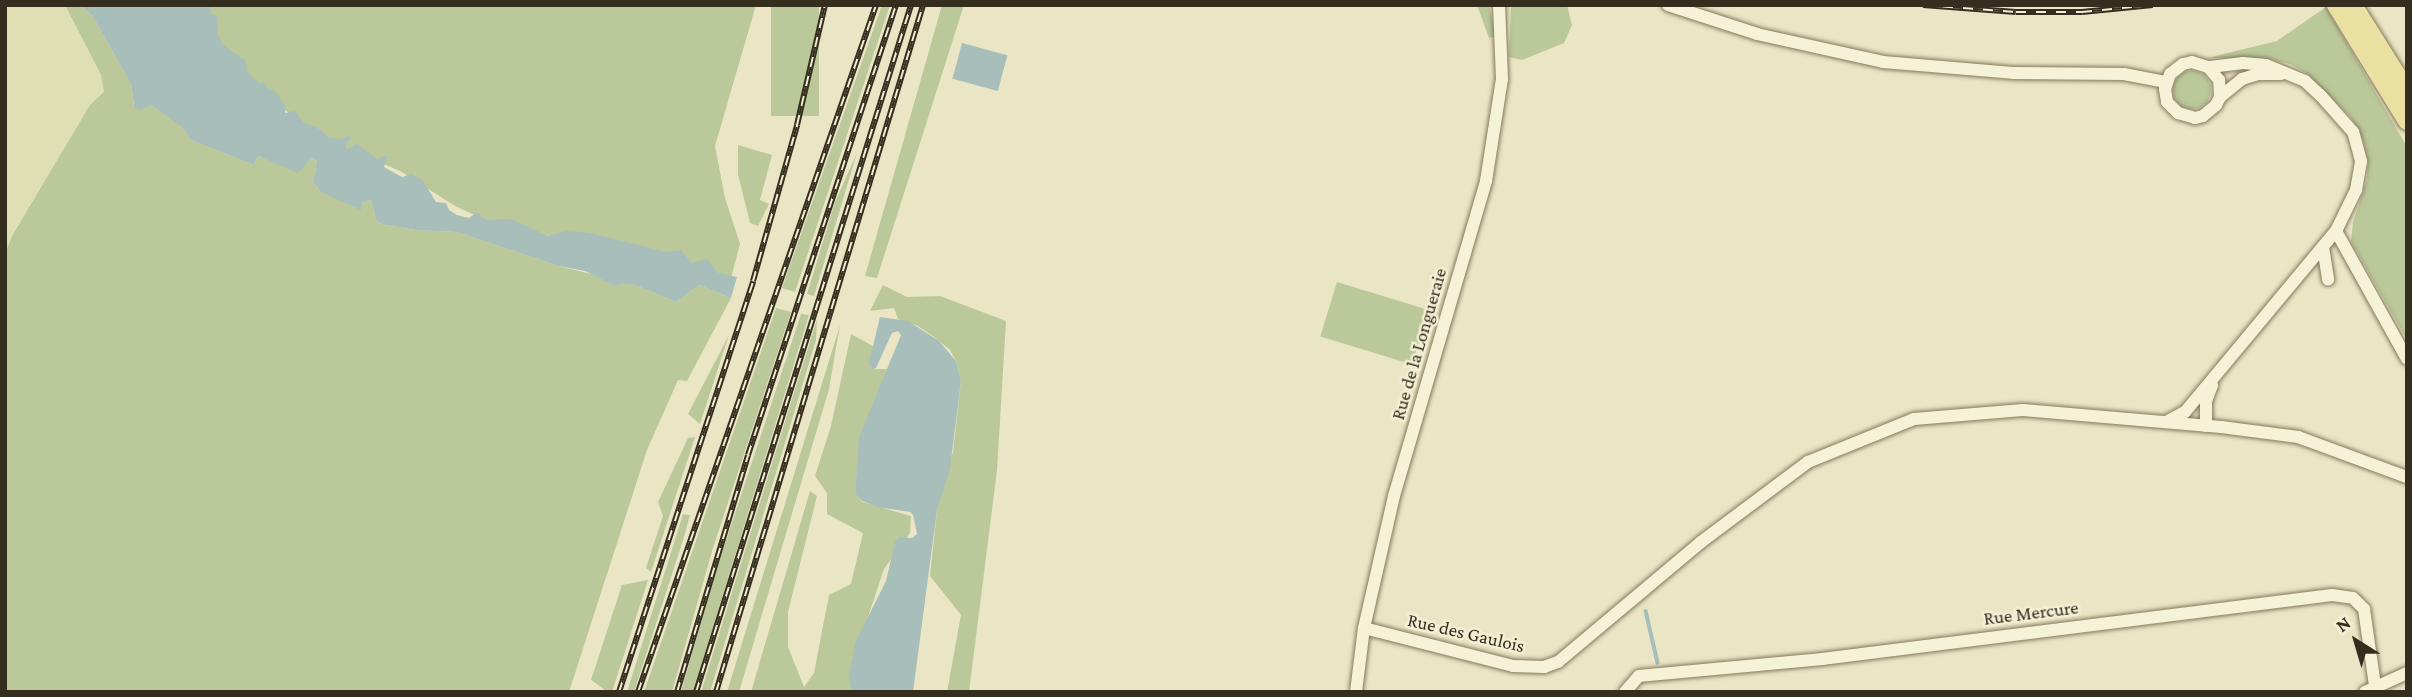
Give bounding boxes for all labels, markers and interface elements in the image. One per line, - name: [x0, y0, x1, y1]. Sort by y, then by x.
- street label: Rue de la Longueraie: [1386, 266, 1452, 422]
- street label: Rue Mercure: [1982, 596, 2080, 630]
- north arrow: [2321, 606, 2391, 676]
- street label: Rue des Gaulois: [1405, 608, 1527, 658]
- text: N: [2332, 612, 2355, 636]

